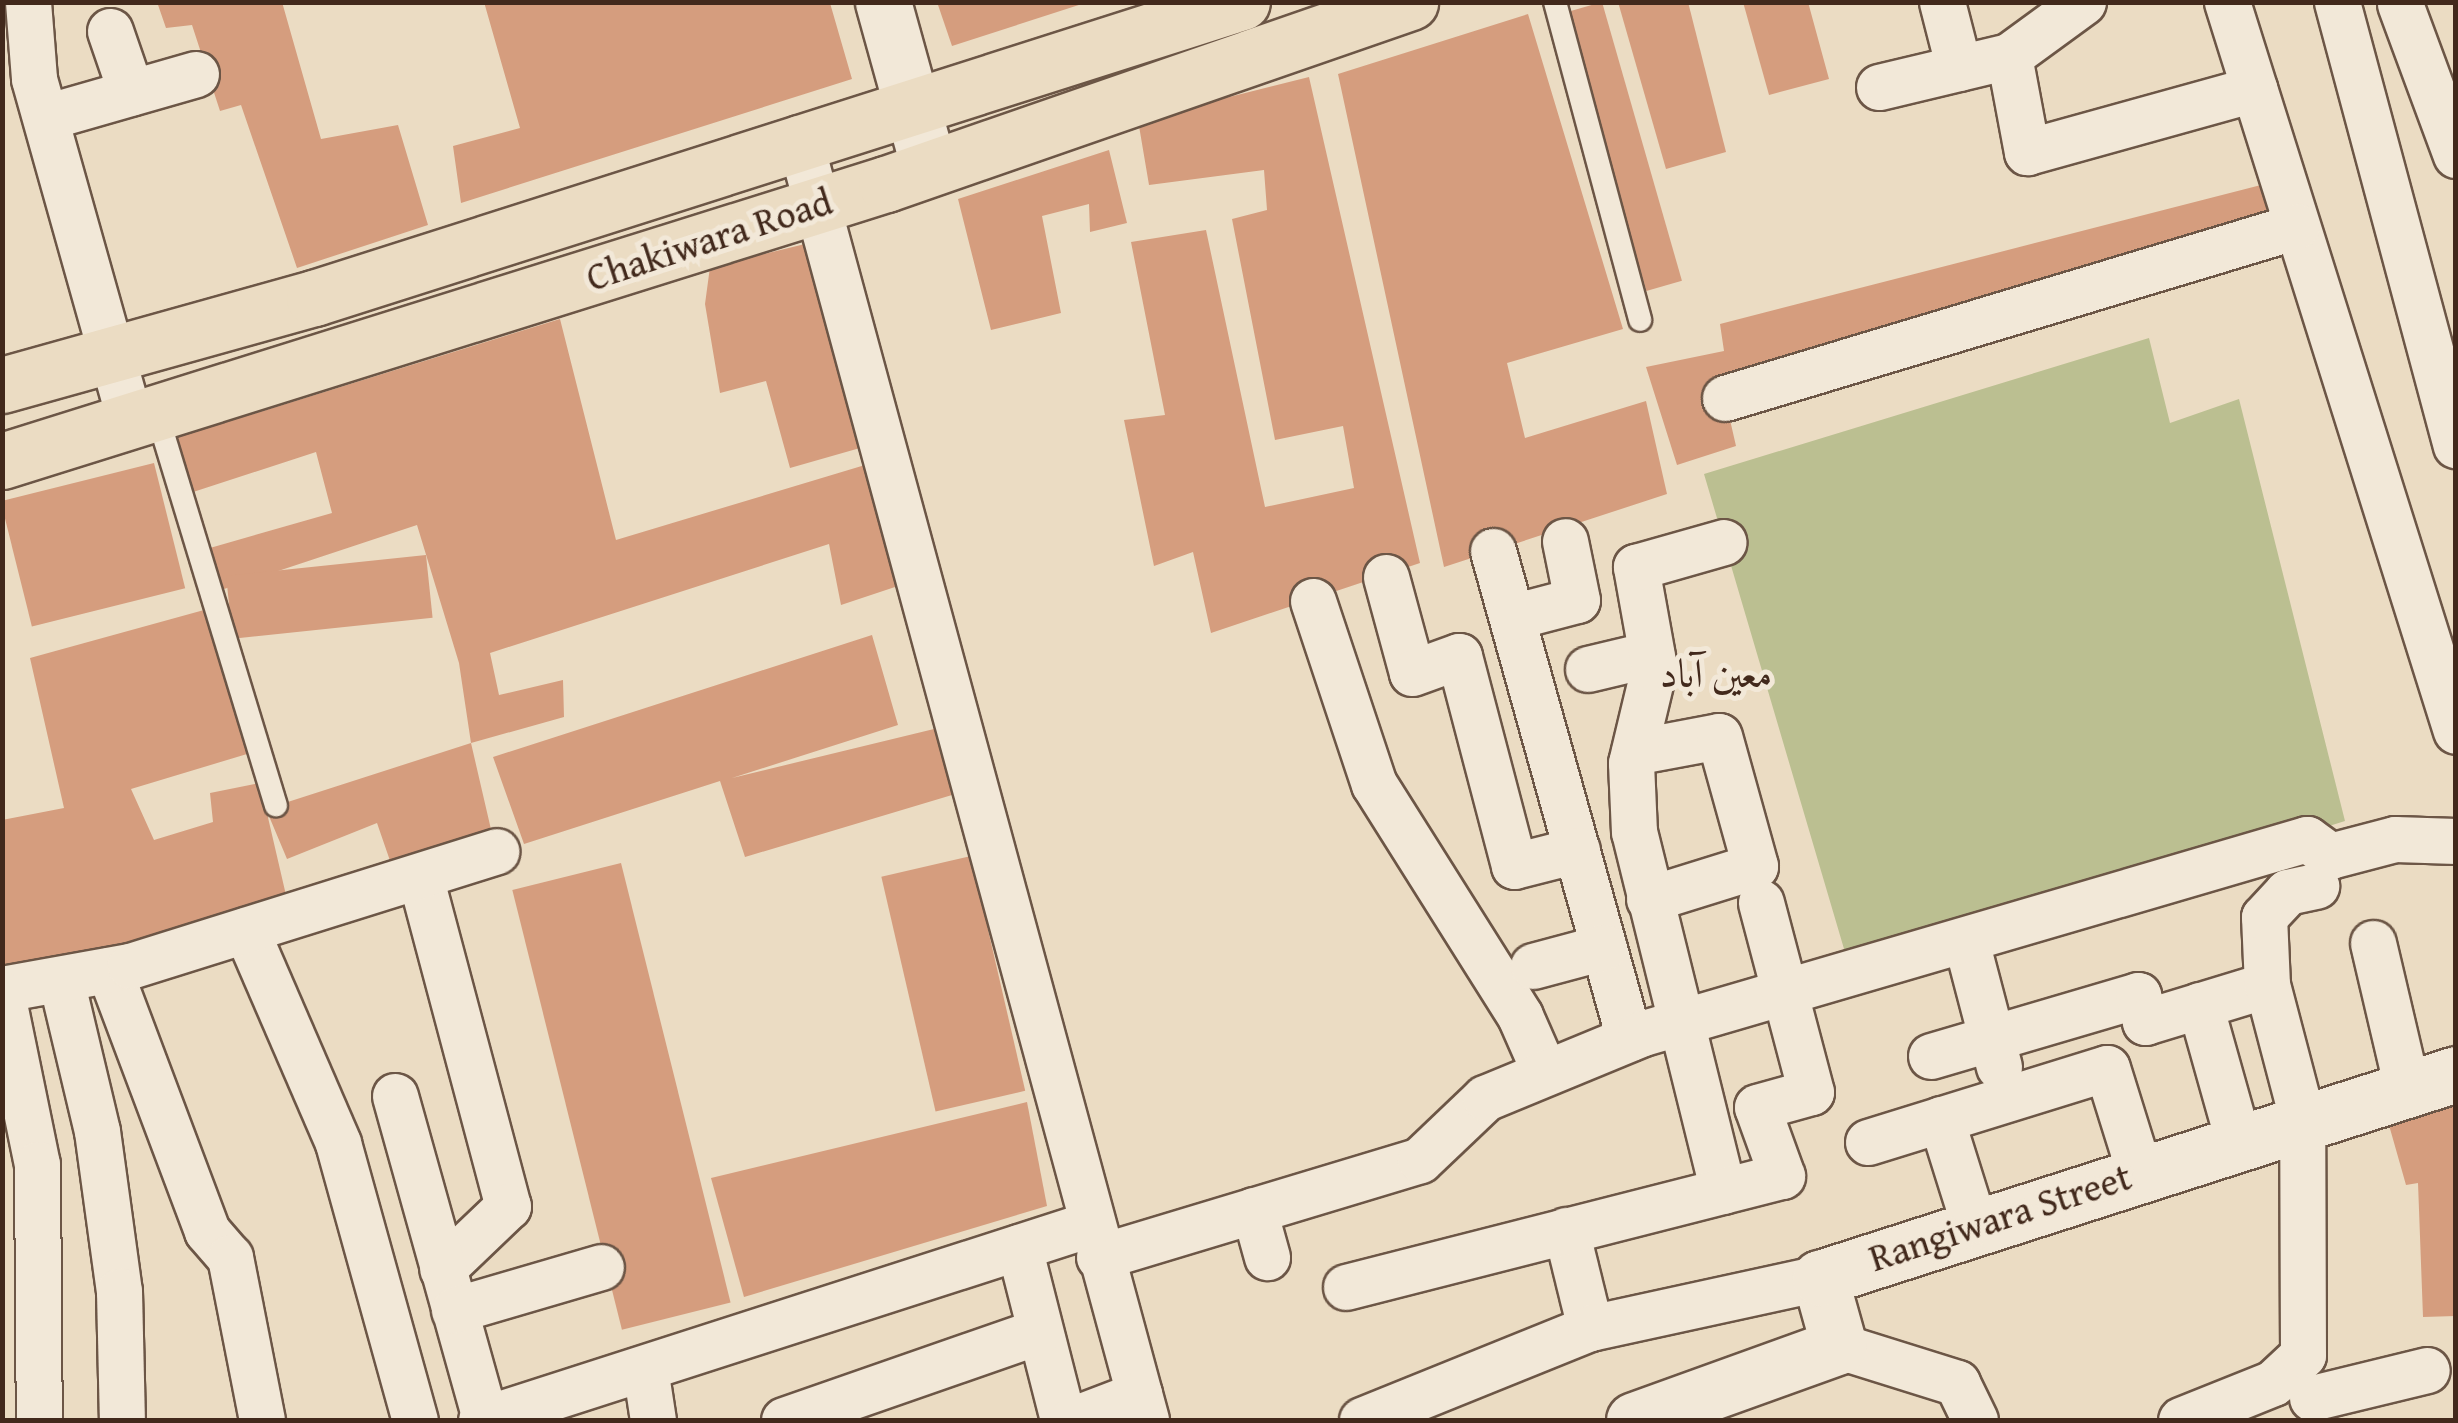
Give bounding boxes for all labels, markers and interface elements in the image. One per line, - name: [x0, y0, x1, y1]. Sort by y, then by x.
- street label: Chakiwara Road: [581, 178, 837, 300]
- district label: معین آباد: [1660, 649, 1772, 697]
- street label: Rangiwara Street: [1863, 1153, 2137, 1281]

